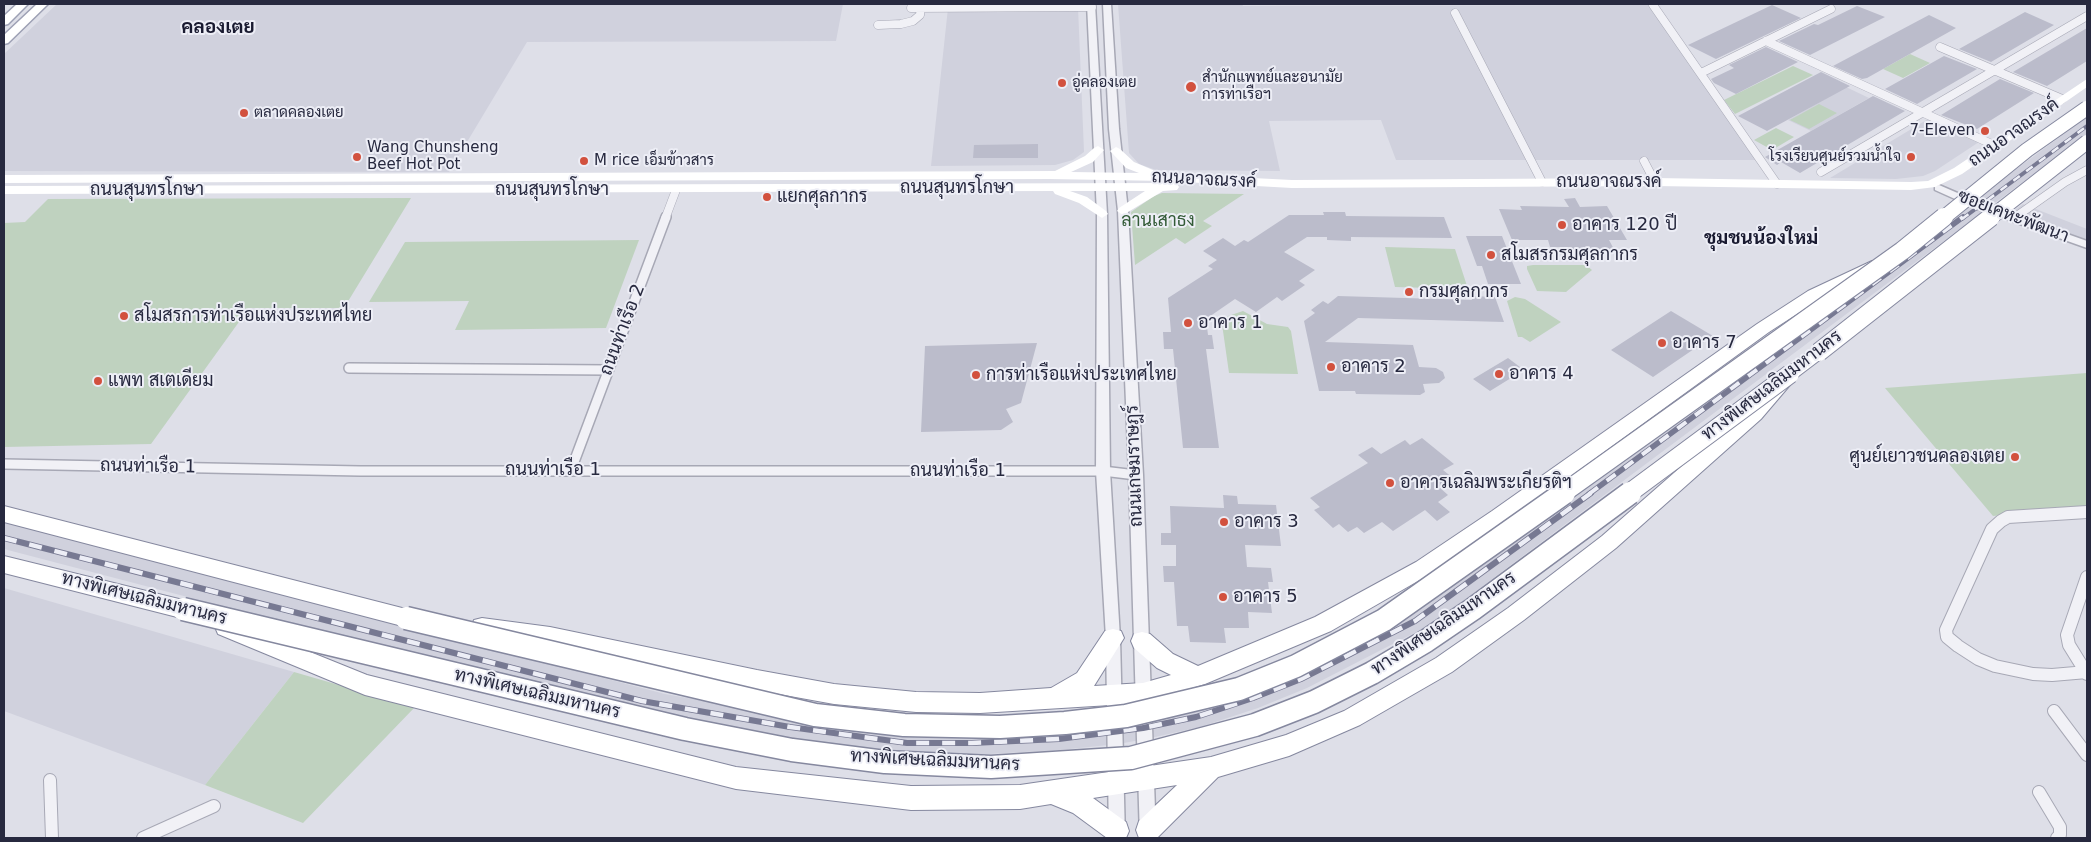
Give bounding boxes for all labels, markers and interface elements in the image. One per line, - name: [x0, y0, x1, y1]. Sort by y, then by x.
- district label: คลองเตย: [181, 17, 255, 39]
- place label: สำนักแพทย์และอนามัย การท่าเรือฯ: [1202, 69, 1343, 104]
- place label: อู่คลองเตย: [1072, 74, 1136, 92]
- marker: อู่คลองเตย: [1056, 77, 1068, 89]
- marker: สำนักแพทย์และอนามัย การท่าเรือฯ: [1184, 80, 1198, 94]
- street label: ถนนอาจณรงค์: [1965, 94, 2063, 172]
- place label: ตลาดคลองเตย: [254, 104, 344, 122]
- marker: ตลาดคลองเตย: [238, 107, 250, 119]
- place label: 7-Eleven: [1910, 122, 1975, 140]
- marker: 7-Eleven: [1979, 125, 1991, 137]
- place label: Wang Chunsheng Beef Hot Pot: [367, 139, 498, 174]
- place label: โรงเรียนศูนย์รวมน้ำใจ: [1769, 148, 1901, 166]
- marker: Wang Chunsheng Beef Hot Pot: [351, 151, 363, 163]
- marker: โรงเรียนศูนย์รวมน้ำใจ: [1905, 151, 1917, 163]
- place label: M rice เอ็มข้าวสาร: [594, 152, 714, 170]
- marker: M rice เอ็มข้าวสาร: [578, 155, 590, 167]
- street label: ถนนอาจณรงค์: [1151, 166, 1257, 194]
- street label: ถนนอาจณรงค์: [1556, 171, 1662, 193]
- street label: ถนนสุนทรโกษา: [900, 177, 1014, 199]
- street label: ถนนสุนทรโกษา: [90, 179, 204, 201]
- street label: ถนนสุนทรโกษา: [495, 179, 609, 201]
- place label: แยกศุลกากร: [777, 186, 868, 208]
- street label: ซอยเคหะพัฒนา: [1954, 186, 2072, 248]
- marker: แยกศุลกากร: [761, 191, 773, 203]
- park label: ลานเสาธง: [1121, 210, 1195, 232]
- place label: อาคาร 120 ปี: [1572, 214, 1677, 236]
- marker: อาคาร 120 ปี: [1556, 219, 1568, 231]
- district label: ชุมชนน้องใหม่: [1704, 228, 1818, 250]
- place label: สโมสรกรมศุลกากร: [1501, 244, 1638, 266]
- marker: สโมสรกรมศุลกากร: [1485, 249, 1497, 261]
- street label: ถนนท่าเรือ 2: [596, 281, 650, 379]
- place label: กรมศุลกากร: [1419, 281, 1509, 303]
- marker: กรมศุลกากร: [1403, 286, 1415, 298]
- place label: สโมสรการท่าเรือแห่งประเทศไทย: [134, 305, 372, 327]
- marker: สโมสรการท่าเรือแห่งประเทศไทย: [118, 310, 130, 322]
- place label: อาคาร 1: [1198, 312, 1263, 334]
- marker: อาคาร 1: [1182, 317, 1194, 329]
- street label: ทางพิเศษเฉลิมมหานคร: [1698, 326, 1846, 446]
- place label: อาคาร 7: [1672, 332, 1737, 354]
- marker: อาคาร 7: [1656, 337, 1668, 349]
- place label: อาคาร 2: [1341, 356, 1406, 378]
- marker: อาคาร 2: [1325, 361, 1337, 373]
- place label: อาคาร 4: [1509, 363, 1574, 385]
- place label: การท่าเรือแห่งประเทศไทย: [986, 364, 1177, 386]
- marker: อาคาร 4: [1493, 368, 1505, 380]
- marker: การท่าเรือแห่งประเทศไทย: [970, 369, 982, 381]
- place label: แพท สเตเดียม: [108, 370, 213, 392]
- marker: แพท สเตเดียม: [92, 375, 104, 387]
- street label: ถนนเกษมราษฎร์: [1122, 405, 1148, 527]
- place label: ศูนย์เยาวชนคลองเตย: [1849, 446, 2005, 468]
- marker: ศูนย์เยาวชนคลองเตย: [2009, 451, 2021, 463]
- street label: ถนนท่าเรือ 1: [100, 455, 196, 479]
- street label: ถนนท่าเรือ 1: [505, 459, 601, 481]
- street label: ถนนท่าเรือ 1: [910, 460, 1006, 482]
- place label: อาคารเฉลิมพระเกียรติฯ: [1400, 472, 1572, 494]
- marker: อาคารเฉลิมพระเกียรติฯ: [1384, 477, 1396, 489]
- place label: อาคาร 3: [1234, 511, 1299, 533]
- marker: อาคาร 3: [1218, 516, 1230, 528]
- street label: ทางพิเศษเฉลิมมหานคร: [59, 568, 229, 630]
- street label: ทางพิเศษเฉลิมมหานคร: [1368, 568, 1520, 680]
- place label: อาคาร 5: [1233, 586, 1298, 608]
- marker: อาคาร 5: [1217, 591, 1229, 603]
- street label: ทางพิเศษเฉลิมมหานคร: [452, 664, 622, 724]
- street label: ทางพิเศษเฉลิมมหานคร: [850, 746, 1020, 776]

